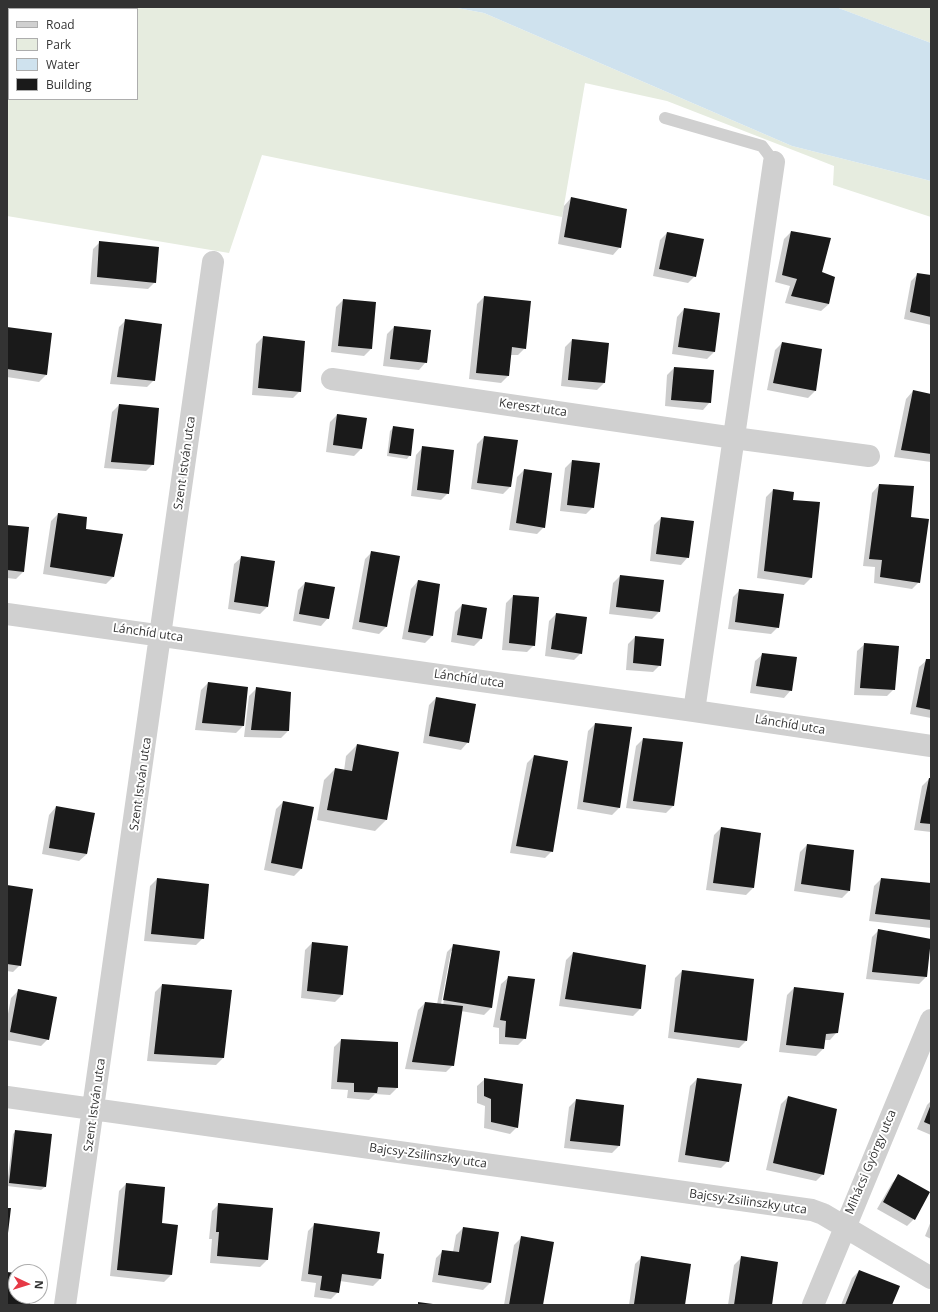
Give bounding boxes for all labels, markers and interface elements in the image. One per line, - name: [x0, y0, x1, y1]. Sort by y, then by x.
- legend: [8, 8, 138, 100]
- text: Road: [46, 16, 75, 33]
- text: Park: [46, 36, 71, 53]
- text: Water: [46, 56, 80, 73]
- text: Building: [46, 76, 91, 93]
- street label: Kereszt utca: [498, 396, 568, 420]
- street label: Szent István utca: [171, 415, 199, 511]
- street label: Lánchíd utca: [112, 621, 184, 645]
- street label: Lánchíd utca: [433, 667, 505, 691]
- street label: Lánchíd utca: [754, 712, 826, 738]
- street label: Szent István utca: [127, 736, 155, 832]
- street label: Szent István utca: [81, 1057, 109, 1153]
- street label: Mihácsi György utca: [842, 1108, 900, 1216]
- street label: Bajcsy-Zsilinszky utca: [368, 1141, 488, 1171]
- street label: Bajcsy-Zsilinszky utca: [688, 1187, 808, 1217]
- north arrow: [8, 1264, 48, 1304]
- text: N: [32, 1280, 47, 1290]

